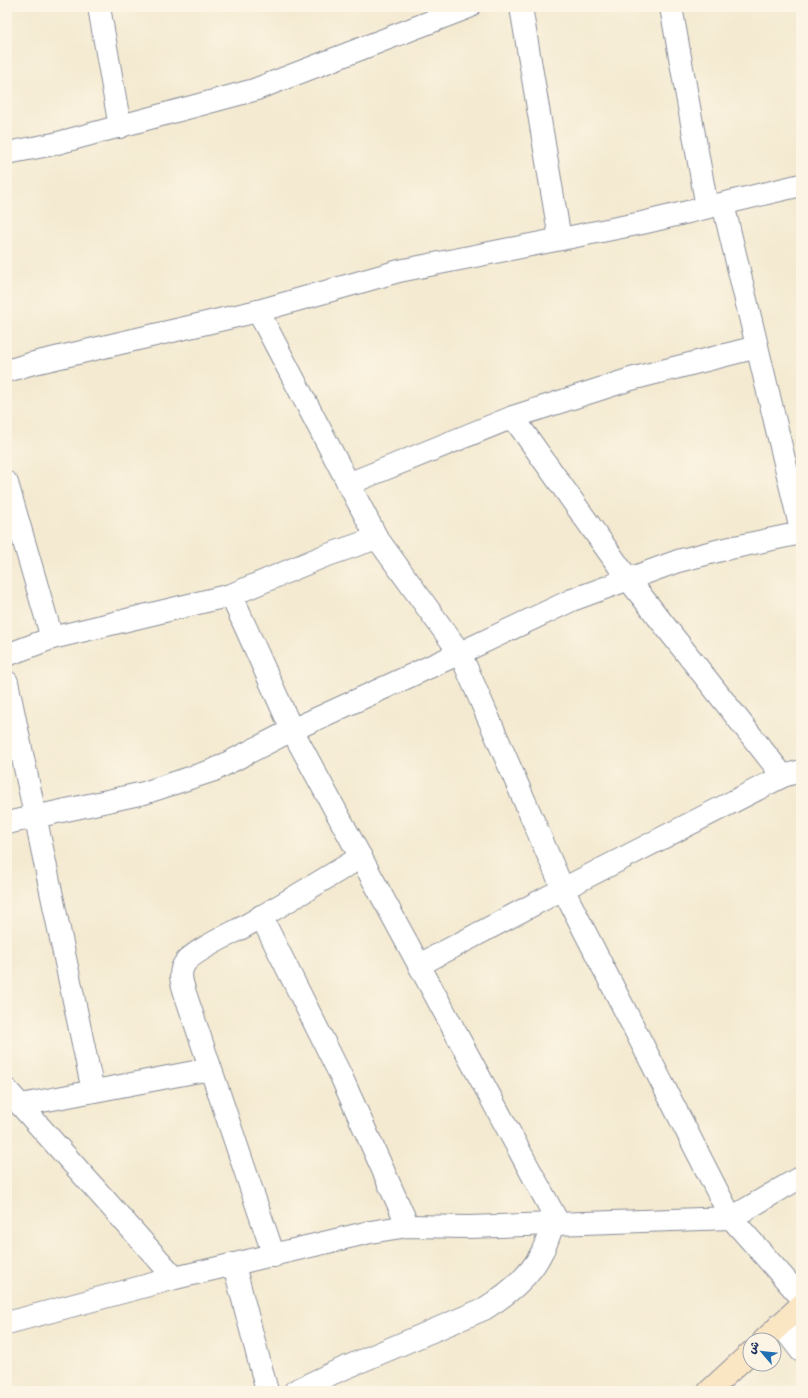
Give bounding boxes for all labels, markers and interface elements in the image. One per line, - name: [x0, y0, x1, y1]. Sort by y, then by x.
- north arrow: [742, 1332, 782, 1372]
- text: ش: [742, 1338, 765, 1357]

